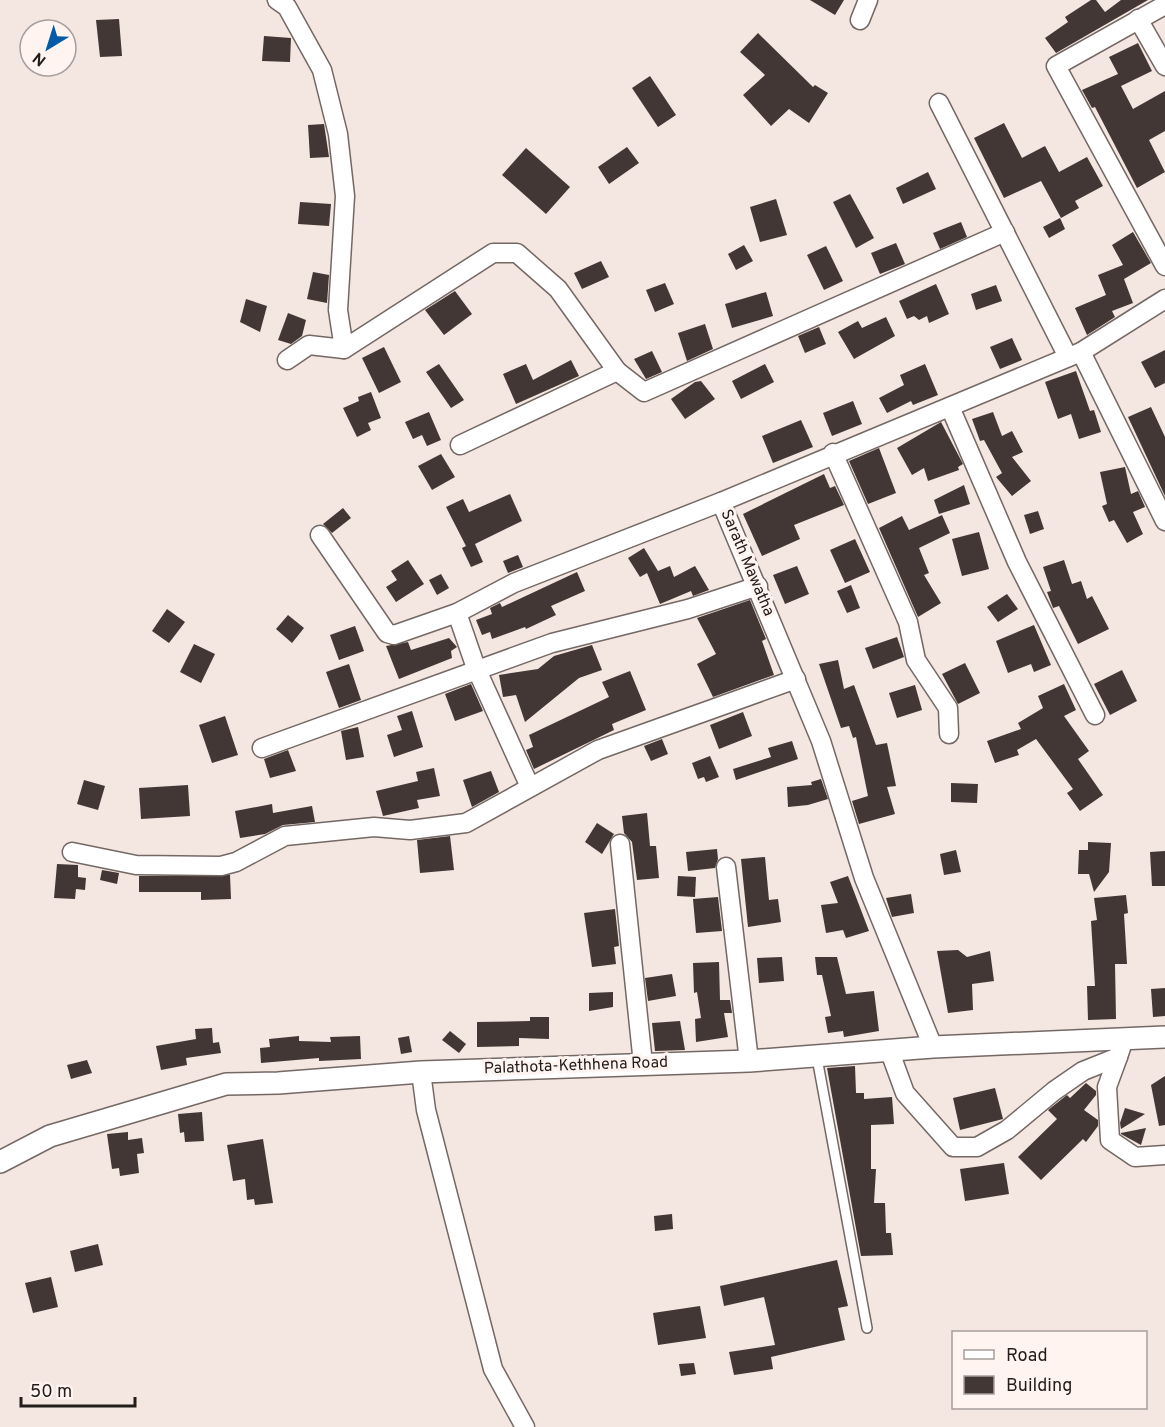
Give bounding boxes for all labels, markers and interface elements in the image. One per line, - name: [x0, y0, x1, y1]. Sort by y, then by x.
- north arrow: [18, 18, 78, 78]
- text: N: [29, 47, 51, 70]
- street label: Sarath Mawatha: [715, 507, 779, 619]
- street label: Palathota-Kethhena Road: [483, 1053, 669, 1079]
- legend: [952, 1331, 1147, 1409]
- text: Road: [1006, 1345, 1048, 1368]
- scale bar: [21, 1370, 135, 1408]
- text: Building: [1006, 1375, 1072, 1398]
- text: 50 m: [30, 1381, 72, 1404]

